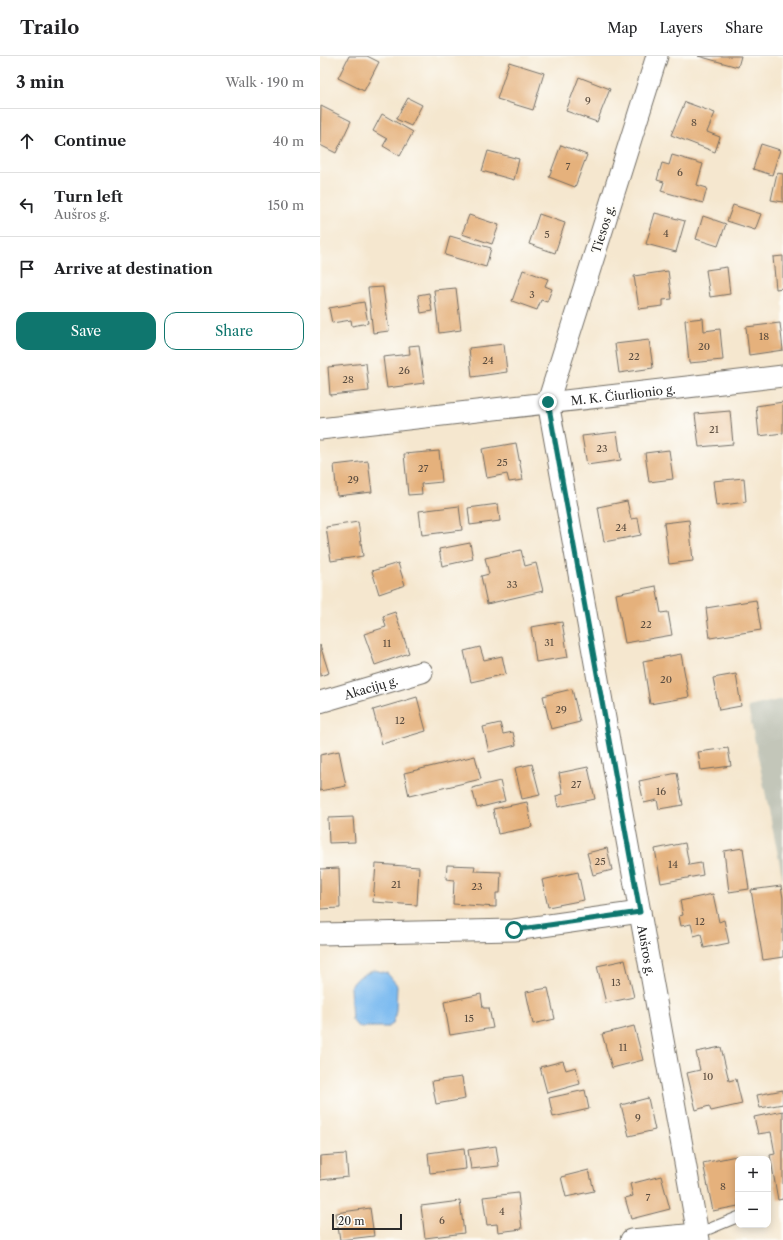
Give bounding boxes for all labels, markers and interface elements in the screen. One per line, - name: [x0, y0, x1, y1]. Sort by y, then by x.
- text: Trailo: [20, 16, 79, 39]
- text: Map: [607, 19, 637, 37]
- text: Layers: [659, 19, 703, 37]
- text: Share: [725, 19, 763, 37]
- text: 3 min: [16, 72, 65, 92]
- text: Walk · 190 m: [225, 74, 304, 90]
- house number: 9: [585, 94, 591, 107]
- house number: 8: [691, 116, 697, 129]
- icon: ahead: [16, 130, 38, 152]
- text: Continue: [54, 131, 126, 150]
- text: 40 m: [273, 133, 304, 149]
- house number: 7: [566, 160, 571, 173]
- house number: 6: [677, 166, 683, 179]
- text: Turn left: [54, 187, 123, 206]
- icon: left: [16, 194, 38, 216]
- text: 150 m: [268, 197, 304, 213]
- street label: Tiesos g.: [588, 203, 618, 255]
- text: Aušros g.: [54, 206, 110, 222]
- house number: 4: [663, 227, 669, 240]
- house number: 5: [544, 228, 550, 241]
- icon: arrive: [16, 258, 38, 280]
- text: Arrive at destination: [54, 259, 213, 278]
- house number: 3: [529, 288, 535, 301]
- button: Save: [16, 312, 156, 350]
- button: Share: [164, 312, 304, 350]
- house number: 18: [759, 330, 769, 343]
- house number: 20: [698, 340, 710, 353]
- house number: 22: [628, 350, 640, 363]
- house number: 24: [482, 354, 494, 367]
- house number: 26: [398, 364, 410, 377]
- house number: 28: [342, 373, 354, 386]
- street label: M. K. Čiurlionio g.: [570, 381, 676, 408]
- route end: [539, 393, 557, 411]
- house number: 21: [709, 423, 720, 436]
- house number: 23: [596, 442, 608, 455]
- house number: 25: [496, 456, 508, 469]
- house number: 27: [418, 462, 428, 475]
- house number: 29: [347, 473, 359, 486]
- house number: 24: [615, 521, 627, 534]
- house number: 33: [506, 578, 518, 591]
- house number: 22: [640, 618, 652, 631]
- house number: 31: [544, 636, 555, 649]
- house number: 11: [383, 637, 392, 650]
- street label: Akacijų g.: [341, 672, 399, 702]
- house number: 20: [660, 673, 672, 686]
- house number: 29: [555, 703, 567, 716]
- house number: 12: [395, 714, 405, 727]
- house number: 27: [571, 778, 581, 791]
- house number: 16: [656, 785, 666, 798]
- house number: 25: [594, 855, 606, 868]
- house number: 14: [668, 858, 678, 871]
- house number: 21: [391, 878, 402, 891]
- house number: 23: [471, 880, 483, 893]
- house number: 12: [695, 915, 705, 928]
- route start: [505, 921, 523, 939]
- street label: Aušros g.: [635, 923, 659, 977]
- house number: 13: [611, 976, 621, 989]
- house number: 15: [464, 1012, 474, 1025]
- house number: 11: [619, 1041, 628, 1054]
- house number: 10: [703, 1070, 713, 1083]
- house number: 9: [635, 1111, 641, 1124]
- map controls: [735, 1156, 771, 1228]
- button: +: [735, 1156, 771, 1192]
- house number: 8: [720, 1180, 726, 1193]
- house number: 7: [646, 1191, 651, 1204]
- button: −: [735, 1192, 771, 1228]
- house number: 4: [499, 1205, 505, 1218]
- scale bar: [332, 1212, 402, 1231]
- text: 20 m: [338, 1214, 364, 1228]
- house number: 6: [439, 1214, 445, 1227]

